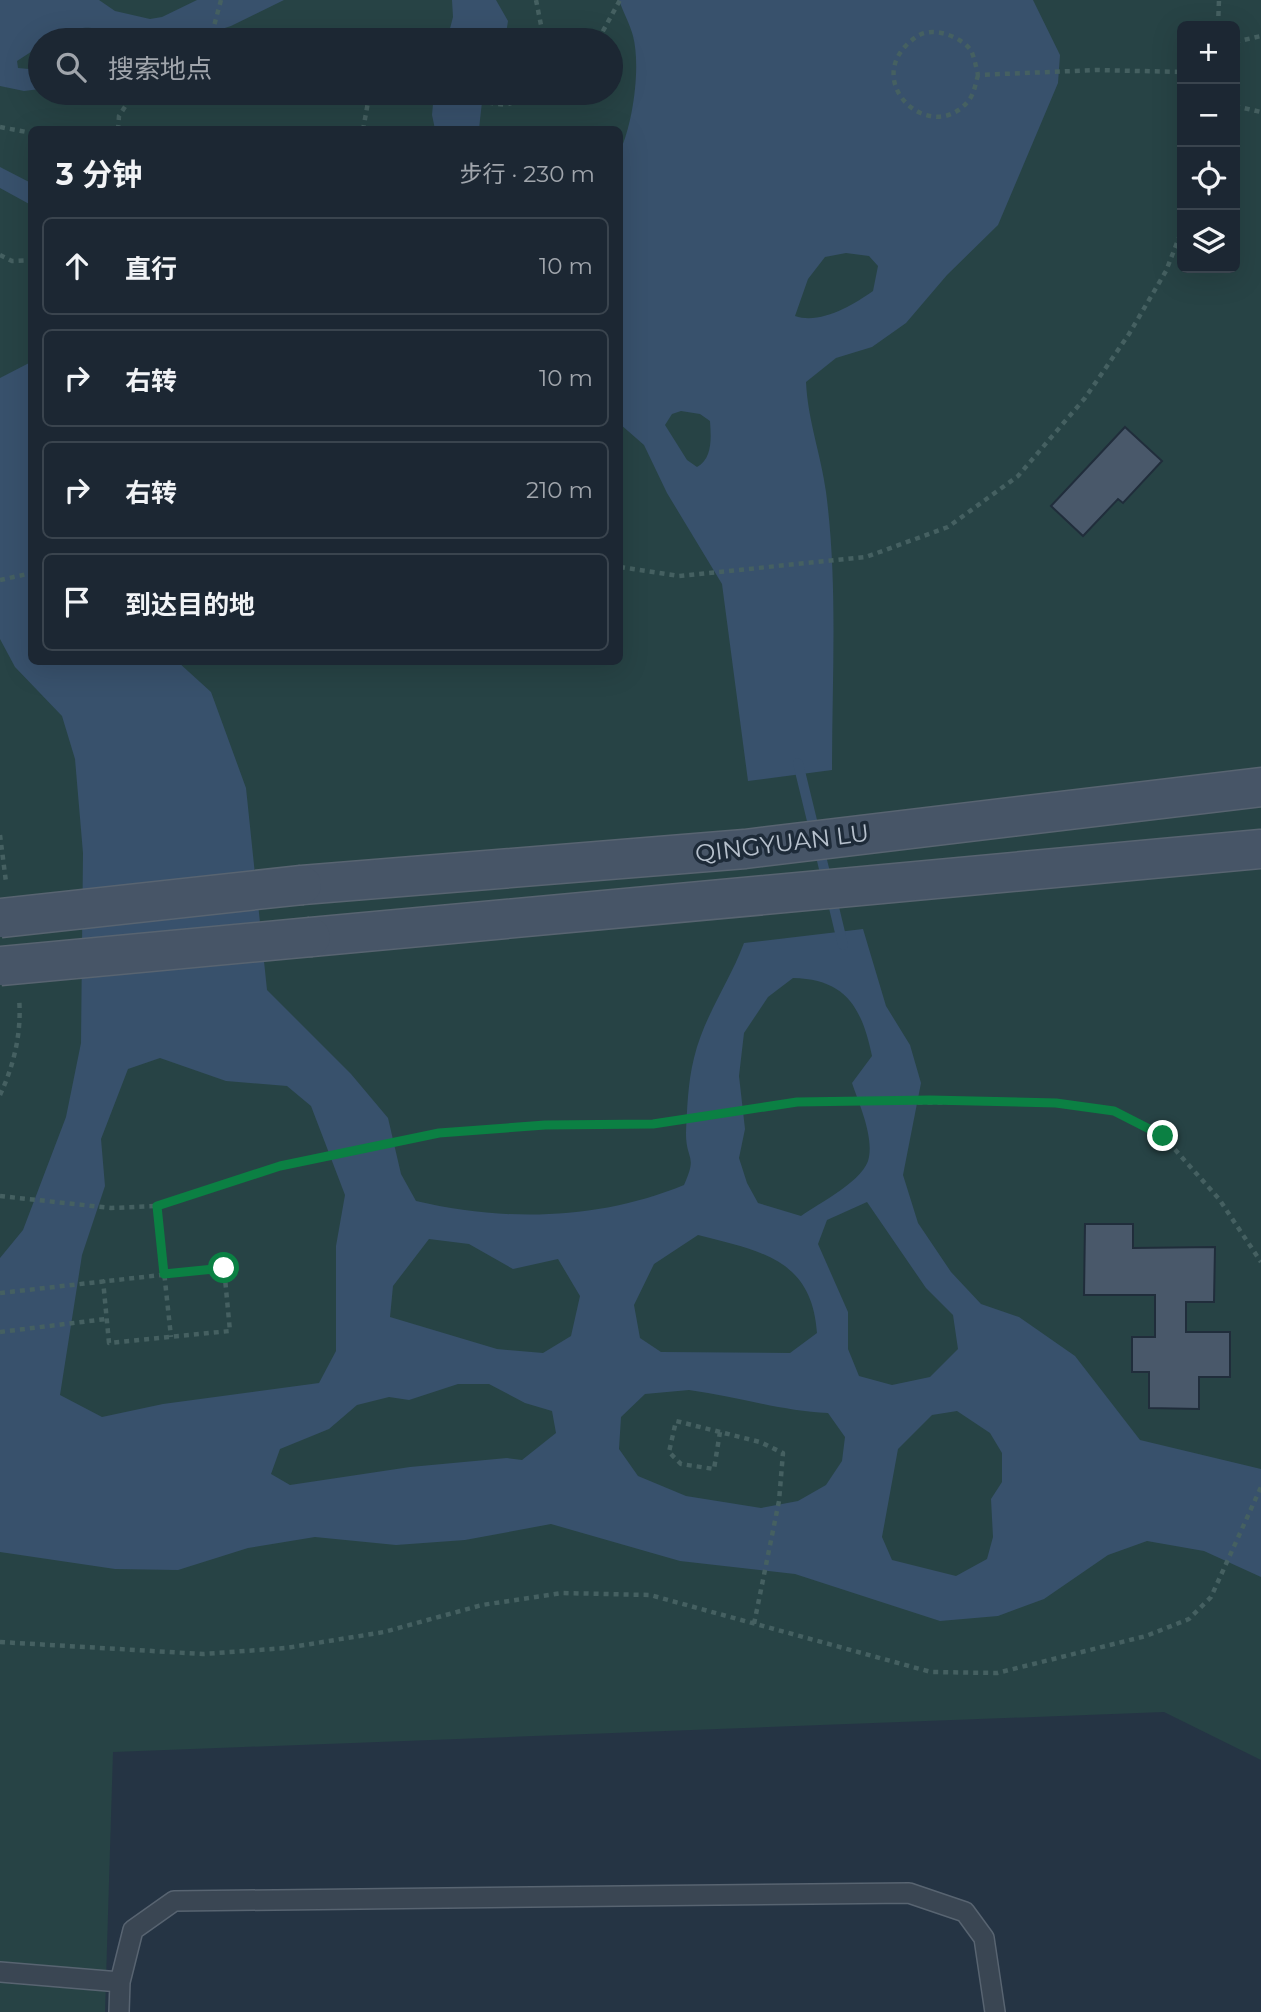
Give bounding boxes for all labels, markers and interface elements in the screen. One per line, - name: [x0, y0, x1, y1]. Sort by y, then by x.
- map controls: [1177, 21, 1240, 273]
- button: +: [1177, 21, 1240, 84]
- search box: [28, 28, 623, 105]
- icon: search: [52, 48, 90, 86]
- text: 搜索地点: [108, 53, 212, 85]
- button: −: [1177, 84, 1240, 147]
- button: locate: [1177, 147, 1240, 210]
- text: 3 分钟: [56, 156, 142, 193]
- text: 步行 · 230 m: [459, 160, 595, 188]
- button: layers: [1177, 210, 1240, 273]
- icon: ahead: [58, 247, 96, 285]
- text: 10 m: [539, 252, 593, 280]
- text: 直行: [125, 253, 177, 285]
- icon: right: [58, 359, 96, 397]
- text: 10 m: [539, 364, 593, 392]
- text: 右转: [125, 365, 177, 397]
- icon: right: [58, 471, 96, 509]
- text: 210 m: [526, 476, 593, 504]
- text: 右转: [125, 477, 177, 509]
- icon: arrive: [58, 583, 96, 621]
- text: 到达目的地: [125, 589, 255, 621]
- street label: QINGYUAN LU: [693, 818, 871, 868]
- route end: [1147, 1120, 1178, 1151]
- route start: [208, 1252, 239, 1283]

